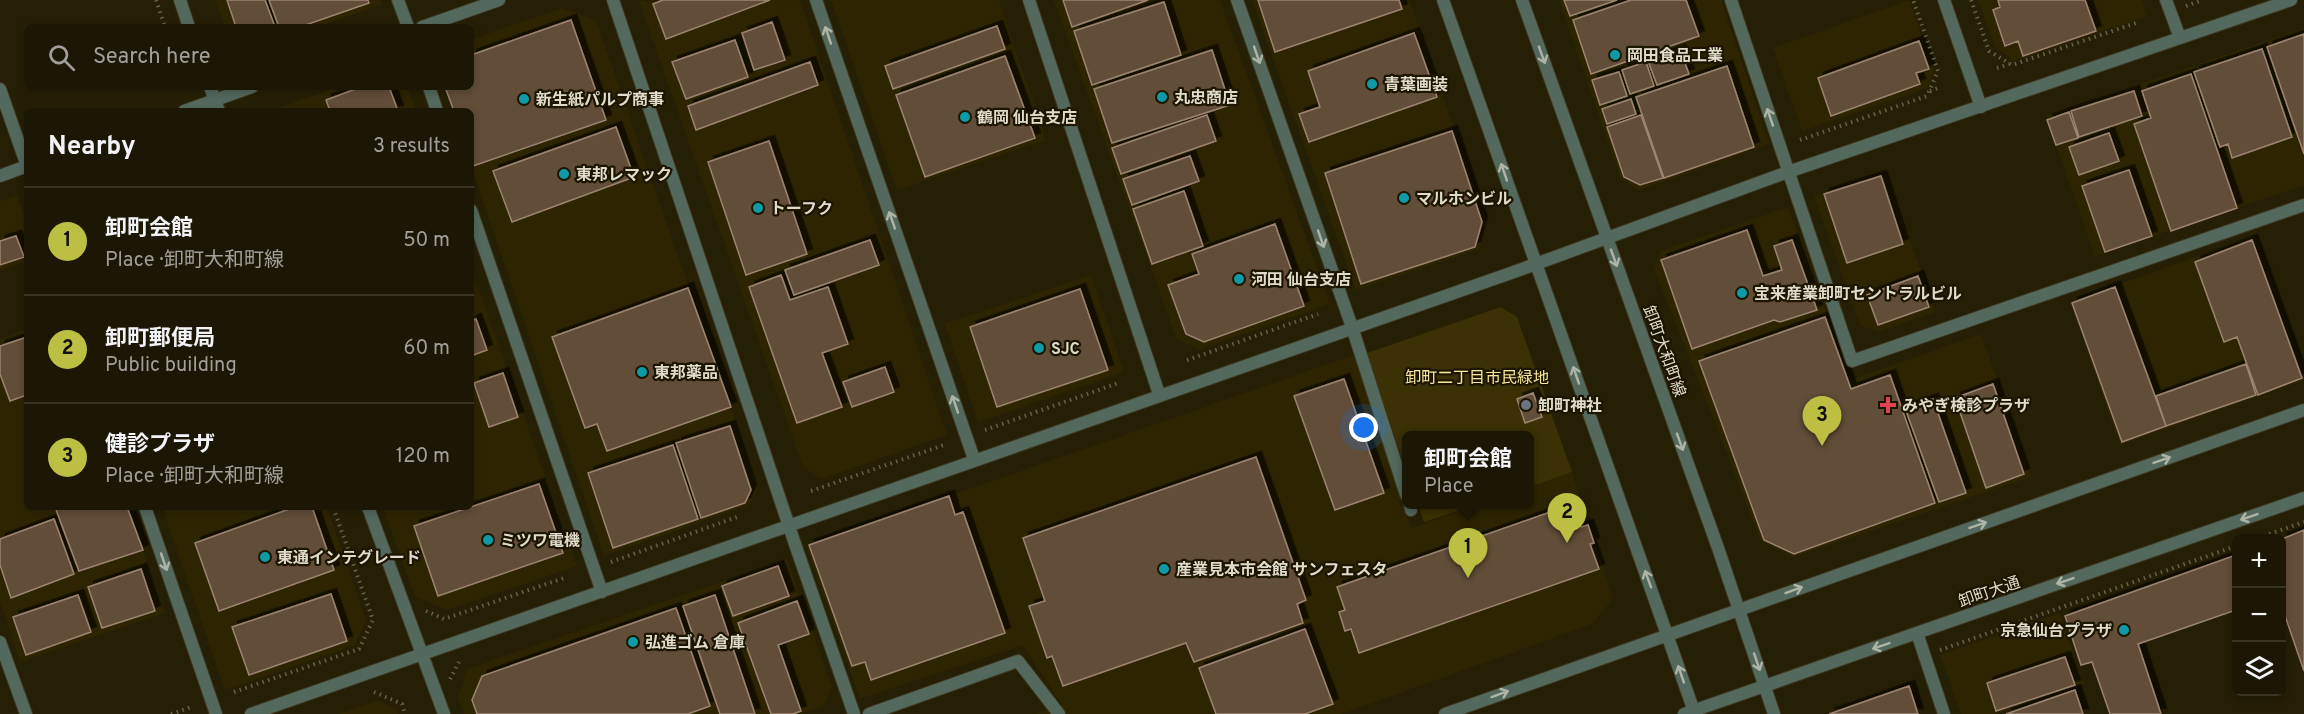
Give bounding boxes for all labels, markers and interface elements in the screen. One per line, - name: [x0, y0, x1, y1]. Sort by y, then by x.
- search box: [24, 24, 474, 90]
- one-way arrow: [822, 26, 833, 45]
- icon: search: [45, 41, 78, 74]
- text: Search here: [93, 44, 211, 71]
- one-way arrow: [1252, 45, 1263, 64]
- one-way arrow: [1537, 45, 1548, 64]
- place label: 岡田食品工業: [1627, 47, 1723, 67]
- marker: 岡田食品工業: [1608, 48, 1622, 62]
- place label: 青葉画装: [1384, 76, 1448, 96]
- marker: 青葉画装: [1365, 77, 1379, 91]
- place label: 丸忠商店: [1174, 89, 1238, 109]
- marker: 丸忠商店: [1155, 90, 1169, 104]
- place label: 新生紙パルプ商事: [536, 91, 664, 111]
- marker: 新生紙パルプ商事: [517, 92, 531, 106]
- one-way arrow: [1764, 108, 1775, 127]
- place label: 鶴岡 仙台支店: [977, 109, 1077, 129]
- marker: 鶴岡 仙台支店: [958, 110, 972, 124]
- text: Nearby: [48, 131, 136, 164]
- text: 3 results: [373, 134, 450, 160]
- one-way arrow: [1497, 163, 1508, 182]
- place label: 東邦レマック: [576, 166, 672, 186]
- marker: 東邦レマック: [557, 167, 571, 181]
- place label: マルホンビル: [1416, 190, 1512, 210]
- marker: マルホンビル: [1397, 191, 1411, 205]
- place label: トーフク: [770, 200, 833, 220]
- marker: トーフク: [751, 201, 765, 215]
- one-way arrow: [885, 211, 896, 229]
- text: 卸町会館: [105, 216, 193, 243]
- text: 1: [64, 228, 72, 254]
- text: 50 m: [403, 228, 450, 254]
- one-way arrow: [1316, 229, 1327, 248]
- text: Place · 卸町大和町線: [105, 248, 284, 274]
- one-way arrow: [1610, 249, 1621, 267]
- place label: 河田 仙台支店: [1251, 271, 1351, 291]
- marker: 河田 仙台支店: [1232, 272, 1246, 286]
- place label: 宝来産業卸町セントラルビル: [1754, 285, 1962, 305]
- marker: 宝来産業卸町セントラルビル: [1735, 286, 1749, 300]
- street label: 卸町大和町線: [1637, 303, 1690, 400]
- text: 卸町郵便局: [105, 326, 215, 353]
- text: 2: [61, 336, 74, 362]
- text: 60 m: [404, 336, 450, 362]
- place label: SJC: [1051, 340, 1080, 360]
- marker: SJC: [1032, 341, 1046, 355]
- text: Public building: [105, 353, 237, 379]
- place label: 東邦薬品: [654, 364, 718, 384]
- marker: 東邦薬品: [635, 365, 649, 379]
- one-way arrow: [1570, 366, 1581, 385]
- park label: 卸町二丁目市民緑地: [1405, 368, 1549, 389]
- one-way arrow: [949, 395, 960, 414]
- place label: 卸町神社: [1538, 396, 1602, 417]
- pin: 3: [1802, 396, 1842, 446]
- marker: みやぎ検診プラザ: [1879, 396, 1897, 414]
- place label: みやぎ検診プラザ: [1902, 397, 2030, 417]
- marker: 卸町神社: [1519, 398, 1533, 412]
- your location: [1349, 413, 1378, 442]
- popup: [1402, 431, 1534, 509]
- text: 健診プラザ: [105, 432, 215, 459]
- one-way arrow: [1675, 432, 1686, 451]
- text: 3: [62, 444, 74, 470]
- text: 120 m: [396, 444, 450, 470]
- text: 卸町会館: [1424, 447, 1512, 474]
- one-way arrow: [2152, 454, 2171, 465]
- text: Place · 卸町大和町線: [105, 464, 284, 490]
- text: Place: [1424, 474, 1474, 500]
- pin: 2: [1548, 494, 1586, 543]
- one-way arrow: [2240, 512, 2259, 523]
- one-way arrow: [1968, 519, 1987, 530]
- pin: 1: [1448, 528, 1488, 578]
- place label: ミツワ電機: [500, 531, 580, 552]
- marker: ミツワ電機: [481, 533, 495, 547]
- map controls: [2232, 534, 2286, 696]
- button: +: [2232, 534, 2286, 588]
- place label: 東通インテグレード: [277, 548, 421, 569]
- marker: 東通インテグレード: [258, 550, 272, 564]
- one-way arrow: [159, 552, 170, 571]
- place label: 産業見本市会館 サンフェスタ: [1176, 561, 1388, 581]
- marker: 産業見本市会館 サンフェスタ: [1157, 562, 1171, 576]
- one-way arrow: [1641, 570, 1652, 589]
- street label: 卸町大通: [1956, 572, 2023, 613]
- one-way arrow: [2056, 577, 2075, 588]
- one-way arrow: [1784, 584, 1803, 595]
- button: −: [2232, 588, 2286, 642]
- place label: 京急仙台プラザ: [2000, 622, 2112, 642]
- marker: 京急仙台プラザ: [2117, 623, 2131, 637]
- place label: 弘進ゴム 倉庫: [645, 633, 745, 654]
- marker: 弘進ゴム 倉庫: [626, 635, 640, 649]
- one-way arrow: [1872, 641, 1891, 652]
- button: layers: [2232, 642, 2286, 696]
- one-way arrow: [1752, 652, 1763, 671]
- one-way arrow: [1675, 665, 1686, 684]
- one-way arrow: [1490, 688, 1509, 699]

